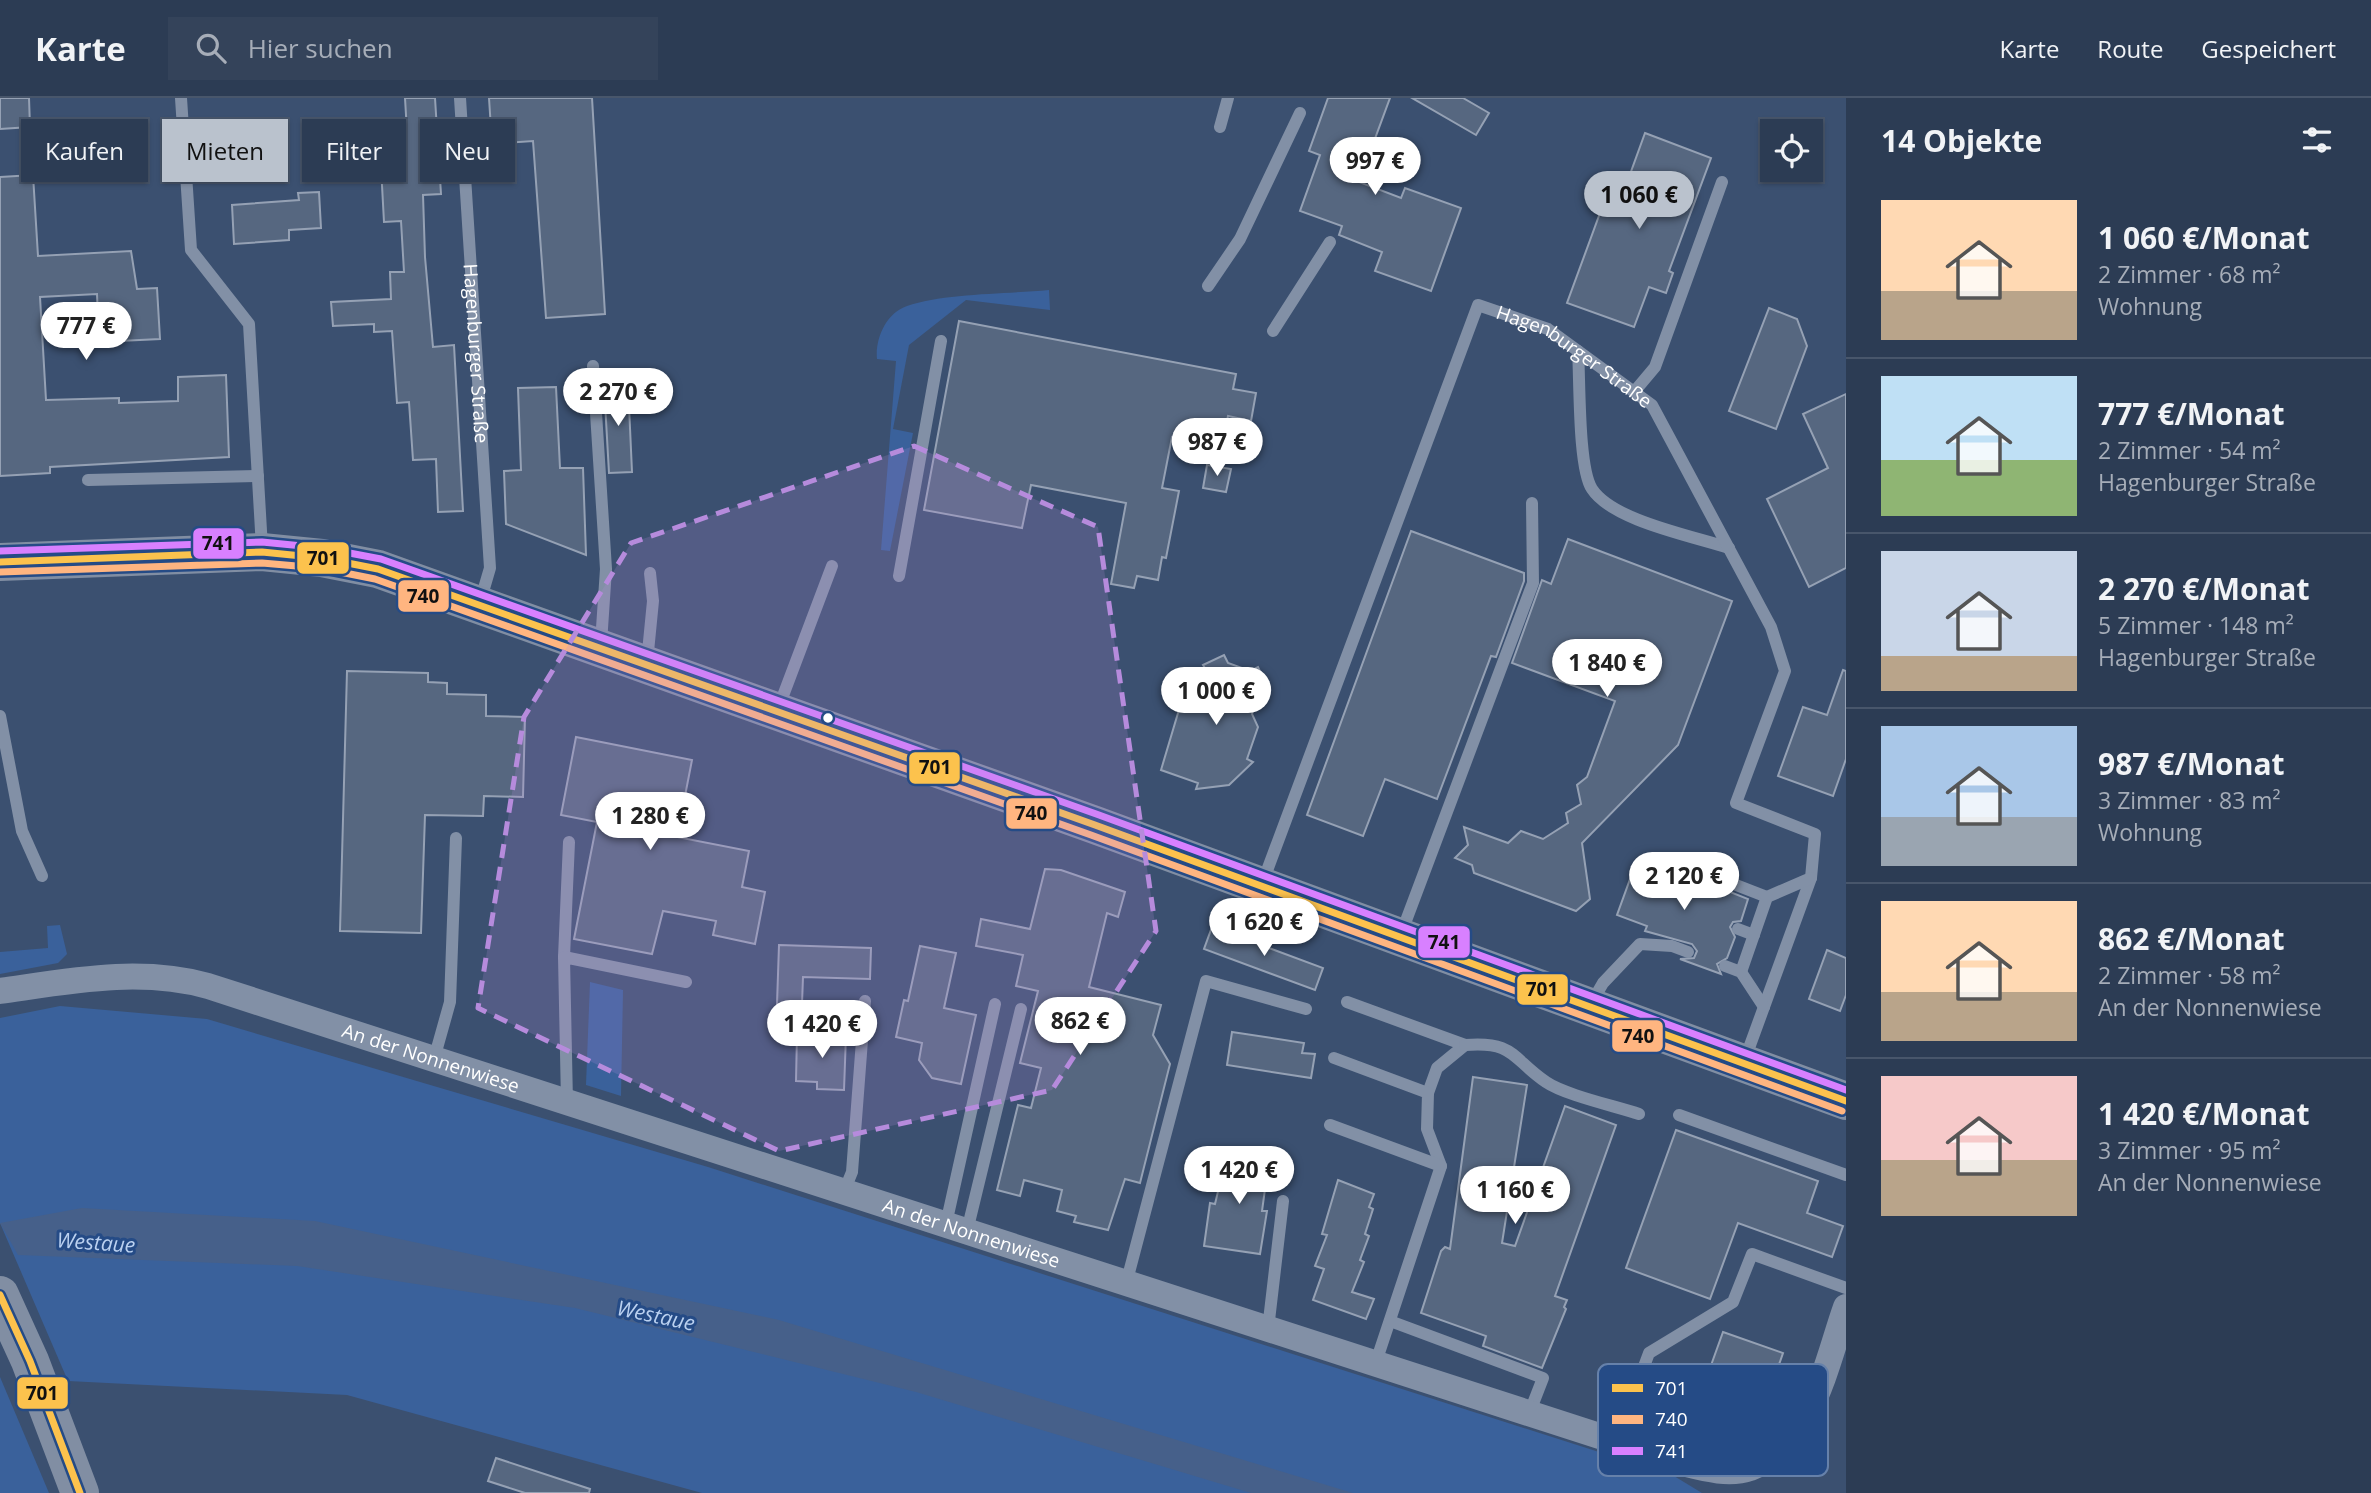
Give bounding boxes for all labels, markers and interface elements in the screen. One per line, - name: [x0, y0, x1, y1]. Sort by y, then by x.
- search box: [168, 17, 658, 80]
- text: Karte: [35, 26, 126, 71]
- icon: search: [192, 29, 230, 67]
- text: Hier suchen: [248, 30, 393, 66]
- text: Karte: [1999, 32, 2059, 65]
- text: Route: [2097, 32, 2163, 65]
- text: Gespeichert: [2201, 32, 2336, 65]
- chip: Kaufen: [21, 119, 148, 182]
- chip: Mieten: [162, 119, 288, 182]
- chip: Filter: [302, 119, 406, 182]
- chip: Neu: [420, 119, 515, 182]
- map controls: [1760, 119, 1823, 182]
- button: locate: [1760, 119, 1823, 182]
- text: 14 Objekte: [1881, 120, 2042, 161]
- icon: filters: [2298, 121, 2336, 159]
- pin: 997 €: [1326, 138, 1424, 197]
- text: 997 €: [1346, 144, 1404, 176]
- pin: 1 060 €: [1574, 172, 1704, 231]
- text: 1 060 €: [1600, 178, 1678, 210]
- text: 1 060 €/Monat: [2098, 217, 2309, 258]
- icon: home: [1937, 228, 2021, 312]
- text: 2 Zimmer · 68 m²: [2098, 258, 2281, 290]
- street label: Hagenburger Straße: [458, 263, 495, 444]
- text: Wohnung: [2098, 290, 2202, 322]
- street label: Hagenburger Straße: [1493, 299, 1657, 414]
- pin: 777 €: [37, 302, 135, 362]
- text: 777 €: [57, 309, 115, 341]
- pin: 2 270 €: [553, 368, 683, 428]
- text: 2 270 €: [579, 375, 657, 407]
- text: 777 €/Monat: [2098, 393, 2285, 434]
- icon: home: [1937, 404, 2021, 488]
- pin: 987 €: [1168, 418, 1266, 478]
- text: 987 €: [1188, 425, 1246, 457]
- text: 2 Zimmer · 54 m²: [2098, 434, 2281, 466]
- text: Hagenburger Straße: [2098, 466, 2316, 498]
- line badge: 741: [192, 527, 245, 560]
- text: 741: [202, 530, 234, 556]
- line badge: 701: [296, 541, 350, 575]
- text: 701: [307, 545, 339, 571]
- text: 2 270 €/Monat: [2098, 568, 2309, 609]
- line badge: 740: [397, 579, 450, 613]
- icon: home: [1937, 579, 2021, 663]
- text: 740: [407, 583, 439, 609]
- text: 5 Zimmer · 148 m²: [2098, 609, 2294, 641]
- pin: 1 840 €: [1542, 640, 1672, 699]
- text: Hagenburger Straße: [2098, 641, 2316, 673]
- text: 1 840 €: [1568, 646, 1646, 678]
- pin: 1 000 €: [1151, 668, 1281, 727]
- text: 1 000 €: [1177, 674, 1255, 706]
- unlabelled marker: [821, 711, 835, 725]
- text: 987 €/Monat: [2098, 743, 2285, 784]
- line badge: 701: [908, 751, 961, 785]
- text: 701: [919, 754, 951, 780]
- icon: home: [1937, 754, 2021, 838]
- text: 3 Zimmer · 83 m²: [2098, 784, 2281, 816]
- pin: 1 280 €: [585, 792, 715, 852]
- line badge: 740: [1005, 797, 1058, 830]
- text: 1 280 €: [611, 799, 689, 831]
- text: 740: [1015, 800, 1047, 826]
- text: Wohnung: [2098, 816, 2202, 848]
- pin: 2 120 €: [1619, 852, 1749, 912]
- text: 2 120 €: [1645, 859, 1723, 891]
- pin: 1 620 €: [1199, 898, 1329, 958]
- text: 1 620 €: [1225, 905, 1303, 937]
- text: 862 €/Monat: [2098, 918, 2285, 959]
- line badge: 741: [1417, 925, 1471, 959]
- text: 741: [1428, 929, 1460, 955]
- icon: home: [1937, 929, 2021, 1013]
- text: 2 Zimmer · 58 m²: [2098, 959, 2281, 991]
- line badge: 701: [1516, 973, 1569, 1006]
- text: 701: [1526, 976, 1558, 1002]
- text: An der Nonnenwiese: [2098, 991, 2322, 1023]
- pin: 862 €: [1031, 998, 1129, 1057]
- pin: 1 420 €: [757, 1000, 887, 1060]
- text: 862 €: [1051, 1004, 1109, 1036]
- text: 1 420 €: [783, 1007, 861, 1039]
- street label: An der Nonnenwiese: [339, 1017, 523, 1099]
- line badge: 740: [1611, 1019, 1664, 1053]
- text: 740: [1622, 1023, 1654, 1049]
- text: 1 420 €/Monat: [2098, 1093, 2309, 1134]
- icon: home: [1937, 1104, 2021, 1188]
- text: 3 Zimmer · 95 m²: [2098, 1134, 2281, 1166]
- pin: 1 420 €: [1174, 1146, 1304, 1206]
- text: 1 420 €: [1200, 1153, 1278, 1185]
- pin: 1 160 €: [1450, 1166, 1580, 1226]
- text: An der Nonnenwiese: [2098, 1166, 2322, 1198]
- text: 1 160 €: [1476, 1173, 1554, 1205]
- street label: An der Nonnenwiese: [879, 1192, 1063, 1274]
- water label: Westaue: [56, 1225, 136, 1259]
- water label: Westaue: [615, 1293, 697, 1337]
- legend: [1598, 1364, 1828, 1476]
- text: 701: [1655, 1375, 1688, 1401]
- line badge: 701: [16, 1376, 69, 1410]
- text: 701: [26, 1380, 58, 1406]
- text: 740: [1655, 1406, 1688, 1432]
- text: 741: [1655, 1438, 1688, 1464]

